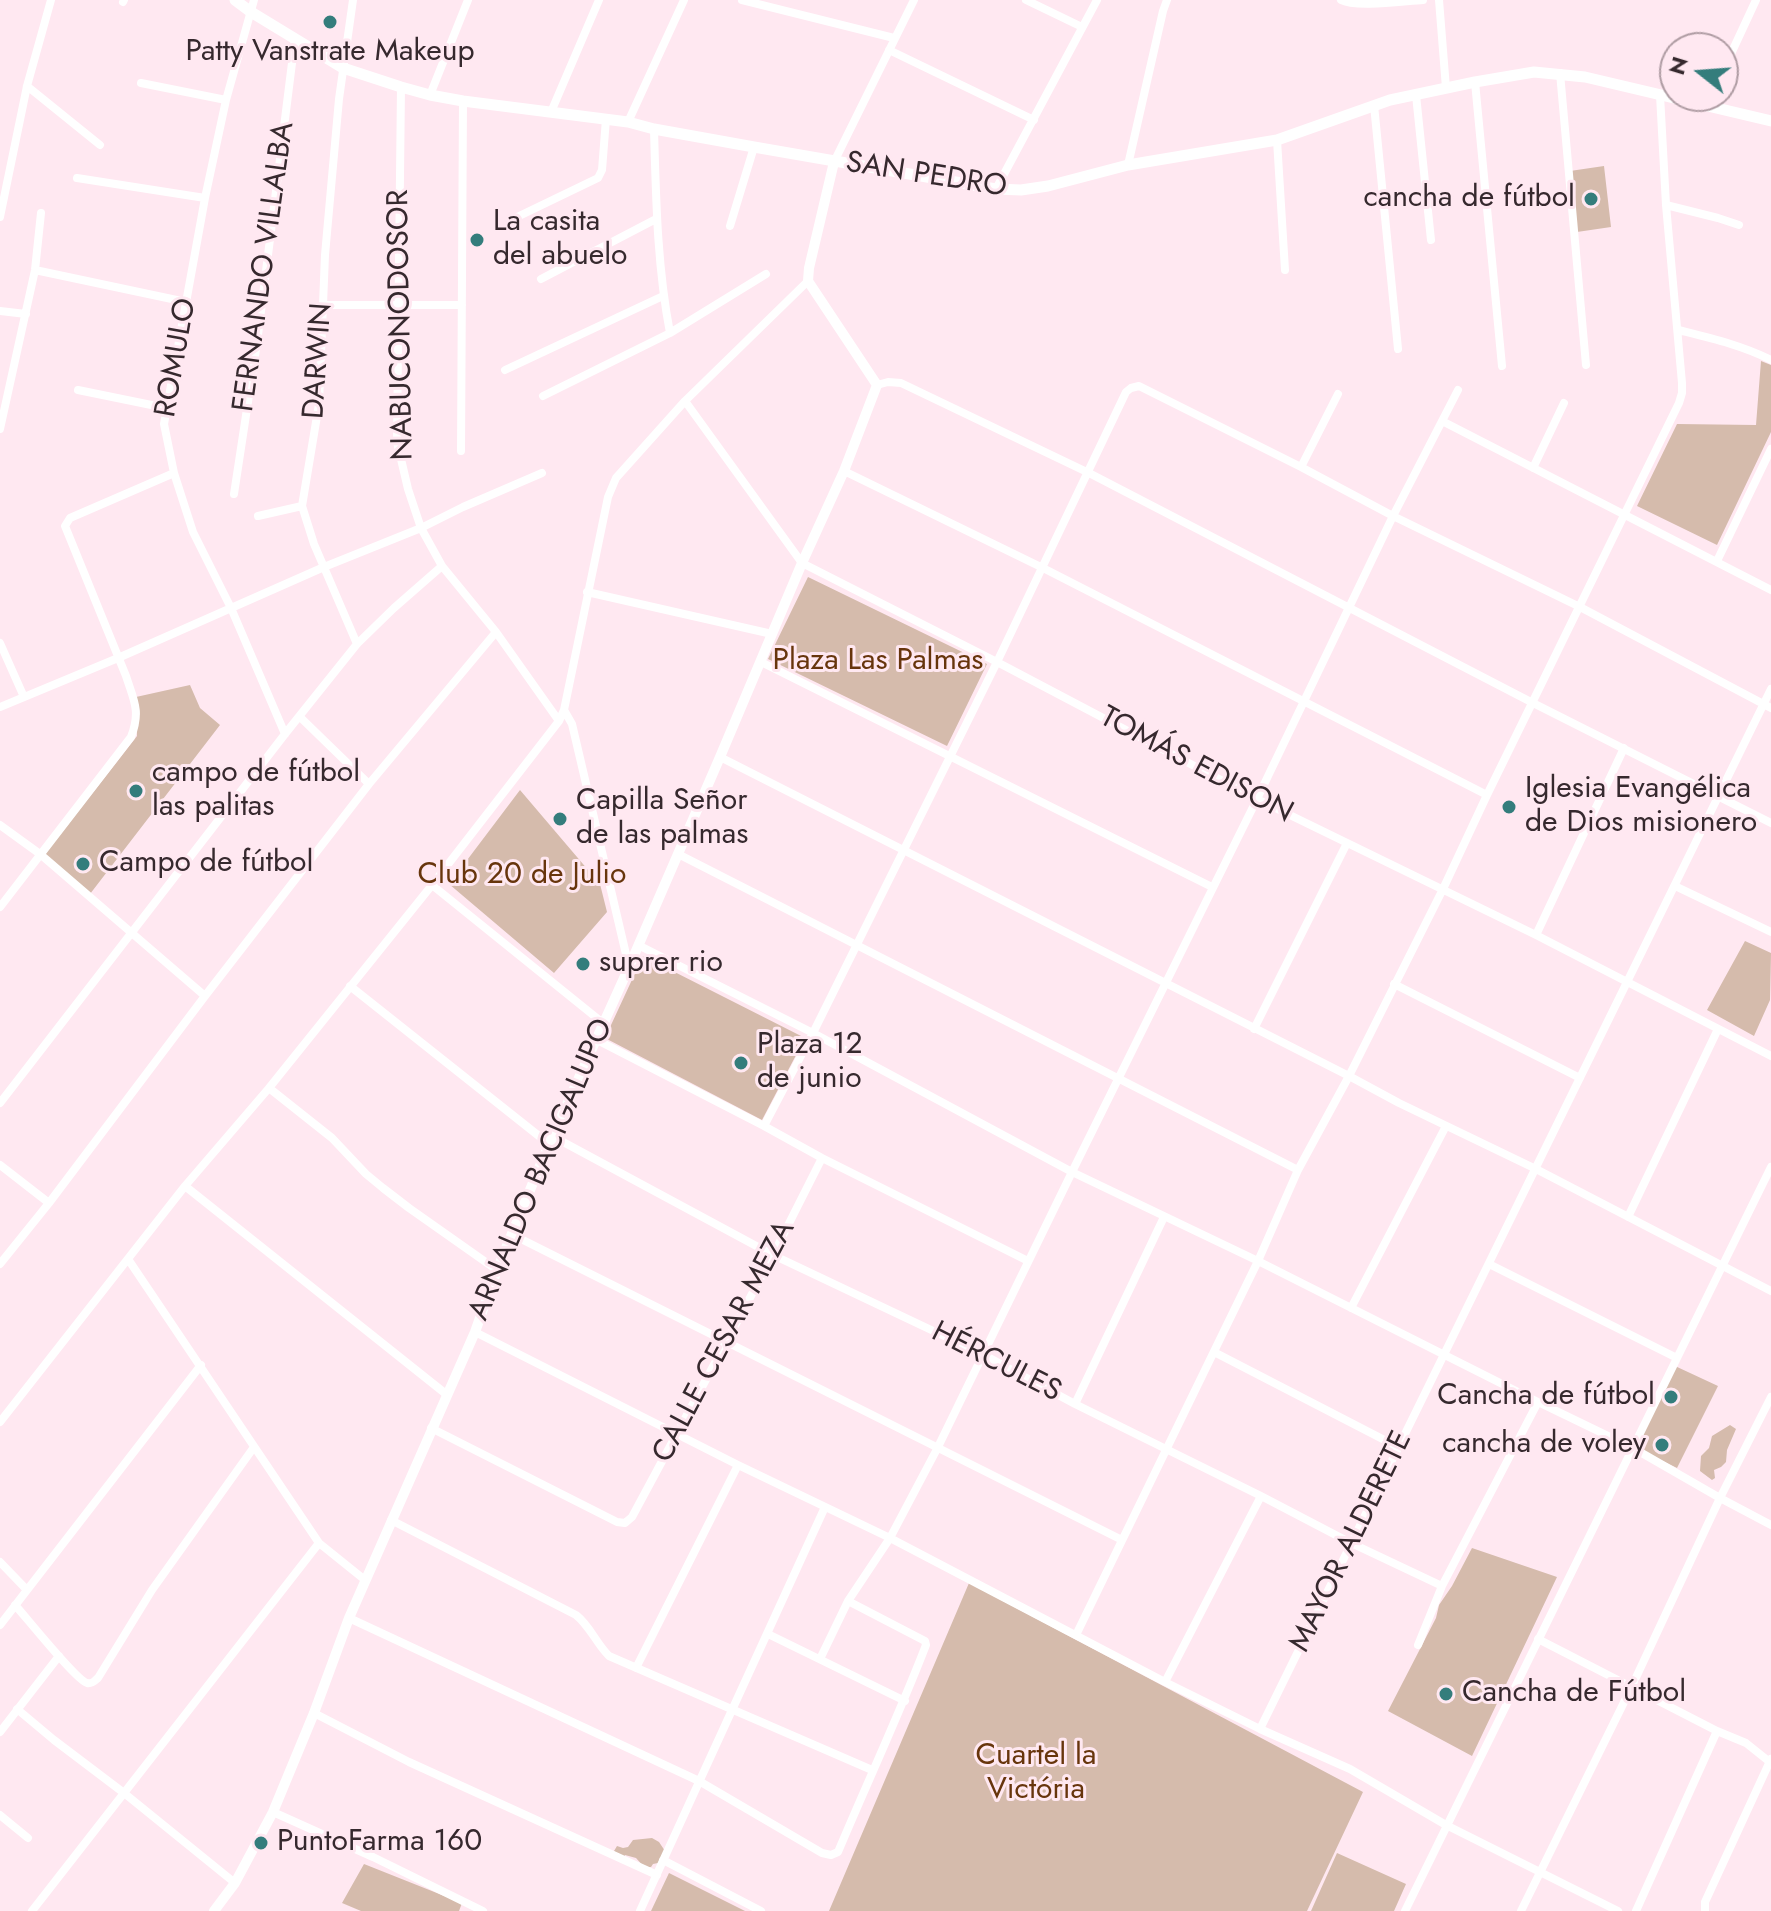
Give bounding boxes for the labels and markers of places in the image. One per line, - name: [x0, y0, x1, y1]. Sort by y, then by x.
- marker: Patty Vanstrate Makeup: [321, 13, 339, 31]
- place label: Patty Vanstrate Makeup: [186, 35, 474, 71]
- place label: cancha de fútbol: [1364, 181, 1575, 217]
- marker: cancha de fútbol: [1582, 190, 1600, 208]
- place label: La casita del abuelo: [493, 205, 627, 276]
- marker: La casita del abuelo: [468, 231, 486, 249]
- place label: campo de fútbol las palitas: [152, 756, 360, 826]
- place label: Iglesia Evangélica de Dios misionero: [1525, 772, 1757, 842]
- marker: campo de fútbol las palitas: [127, 782, 145, 800]
- place label: Capilla Señor de las palmas: [576, 784, 748, 854]
- marker: Iglesia Evangélica de Dios misionero: [1500, 798, 1518, 816]
- marker: Capilla Señor de las palmas: [551, 810, 569, 828]
- place label: Campo de fútbol: [99, 846, 313, 882]
- marker: Campo de fútbol: [74, 855, 92, 873]
- place label: suprer rio: [599, 946, 723, 982]
- marker: suprer rio: [574, 955, 592, 973]
- place label: Plaza 12 de junio: [757, 1028, 863, 1098]
- marker: Plaza 12 de junio: [732, 1054, 750, 1072]
- place label: Cancha de fútbol: [1437, 1379, 1655, 1415]
- marker: Cancha de fútbol: [1662, 1388, 1680, 1406]
- place label: cancha de voley: [1442, 1427, 1646, 1463]
- marker: cancha de voley: [1653, 1436, 1671, 1454]
- place label: Cancha de Fútbol: [1462, 1676, 1686, 1712]
- marker: Cancha de Fútbol: [1437, 1685, 1455, 1703]
- place label: PuntoFarma 160: [277, 1825, 482, 1861]
- marker: PuntoFarma 160: [252, 1834, 270, 1852]

